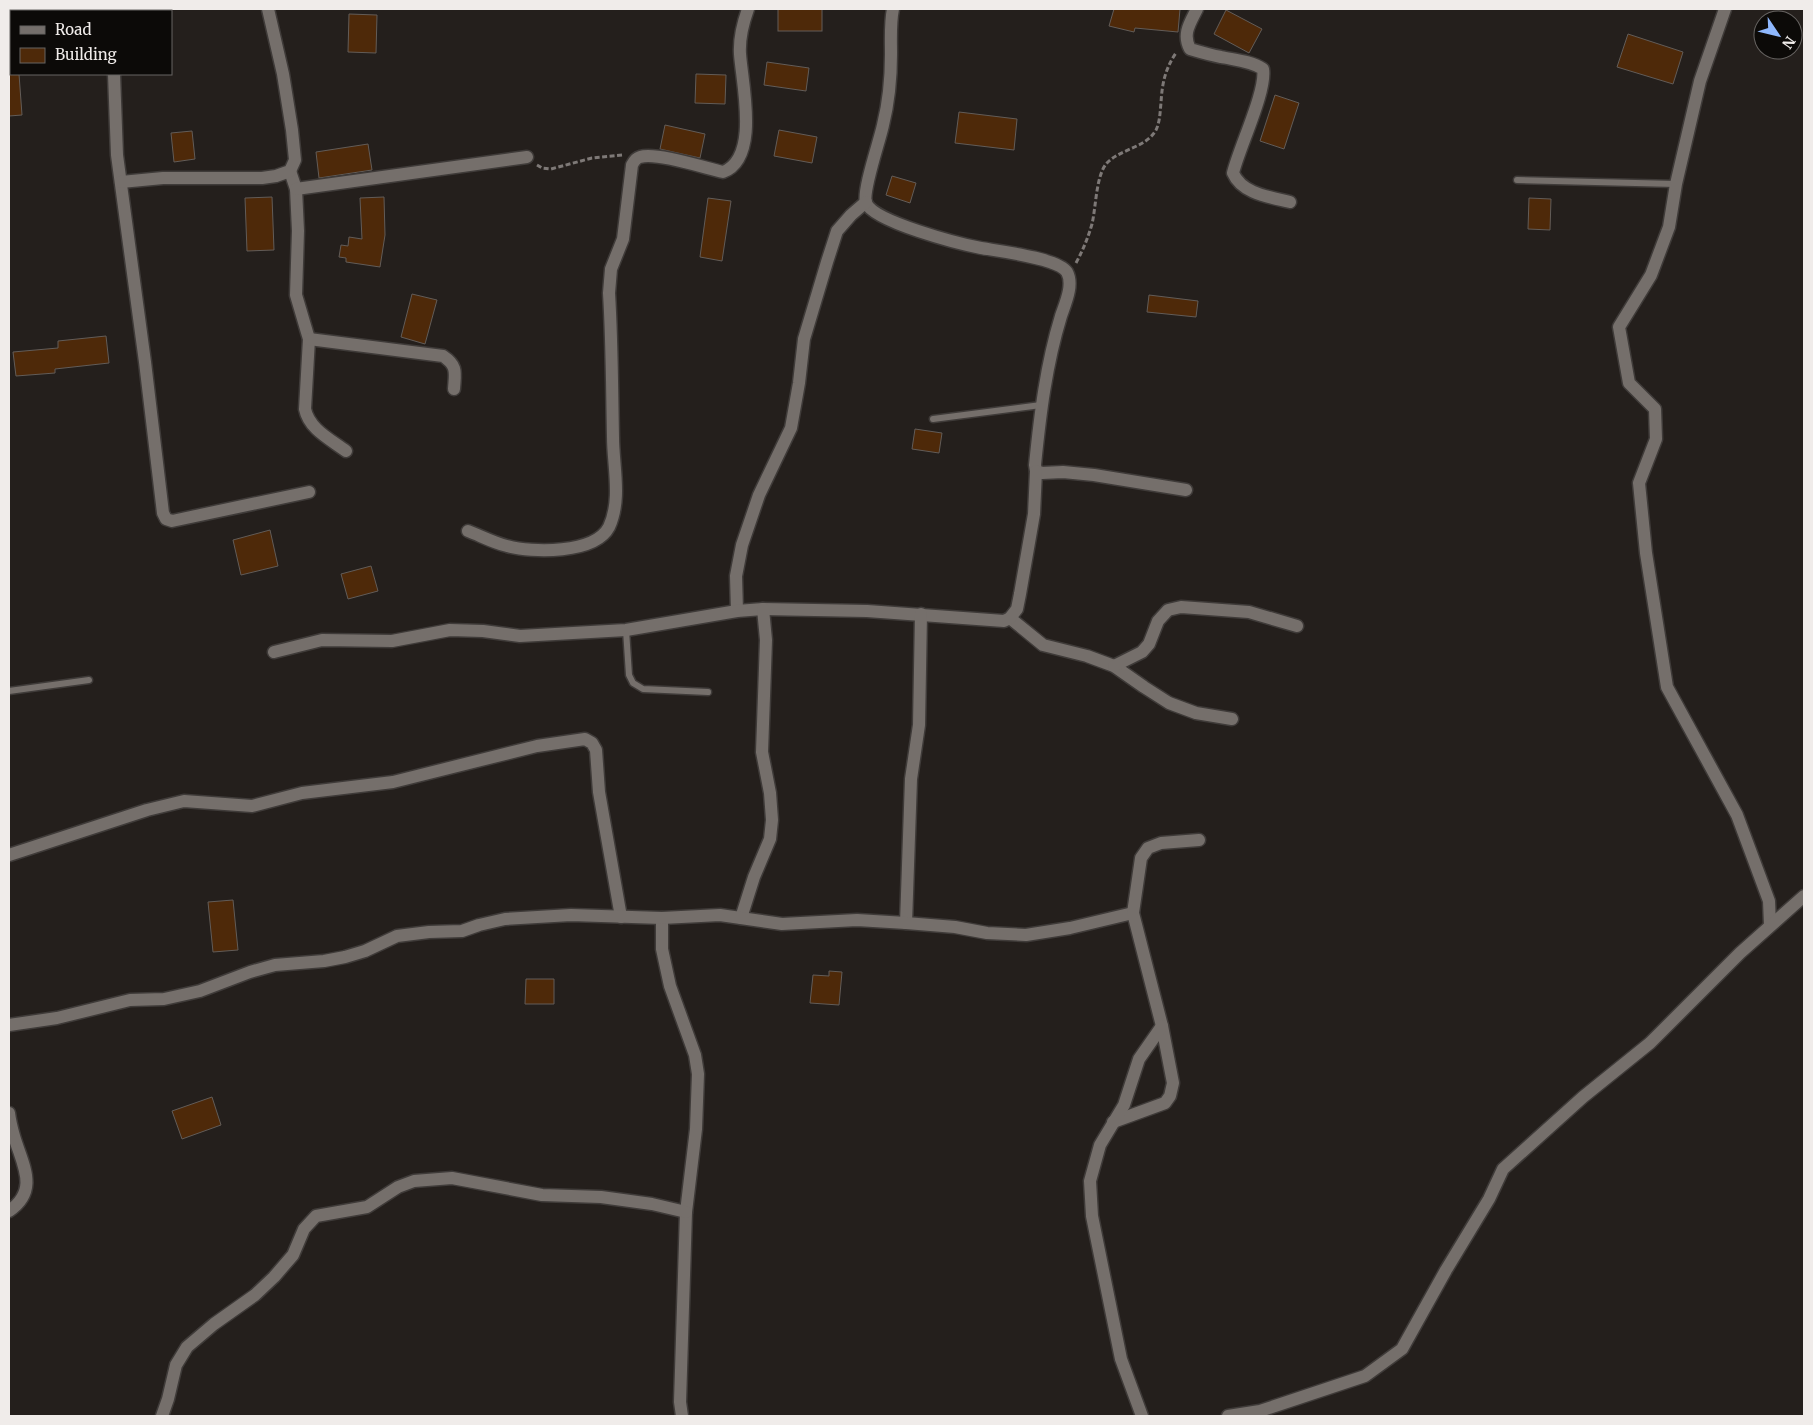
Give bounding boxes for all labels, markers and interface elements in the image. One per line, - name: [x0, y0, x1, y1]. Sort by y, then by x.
- legend: [10, 10, 172, 75]
- north arrow: [1753, 10, 1803, 60]
- text: Road: [55, 20, 91, 39]
- text: N: [1778, 33, 1799, 52]
- text: Building: [55, 45, 117, 64]

